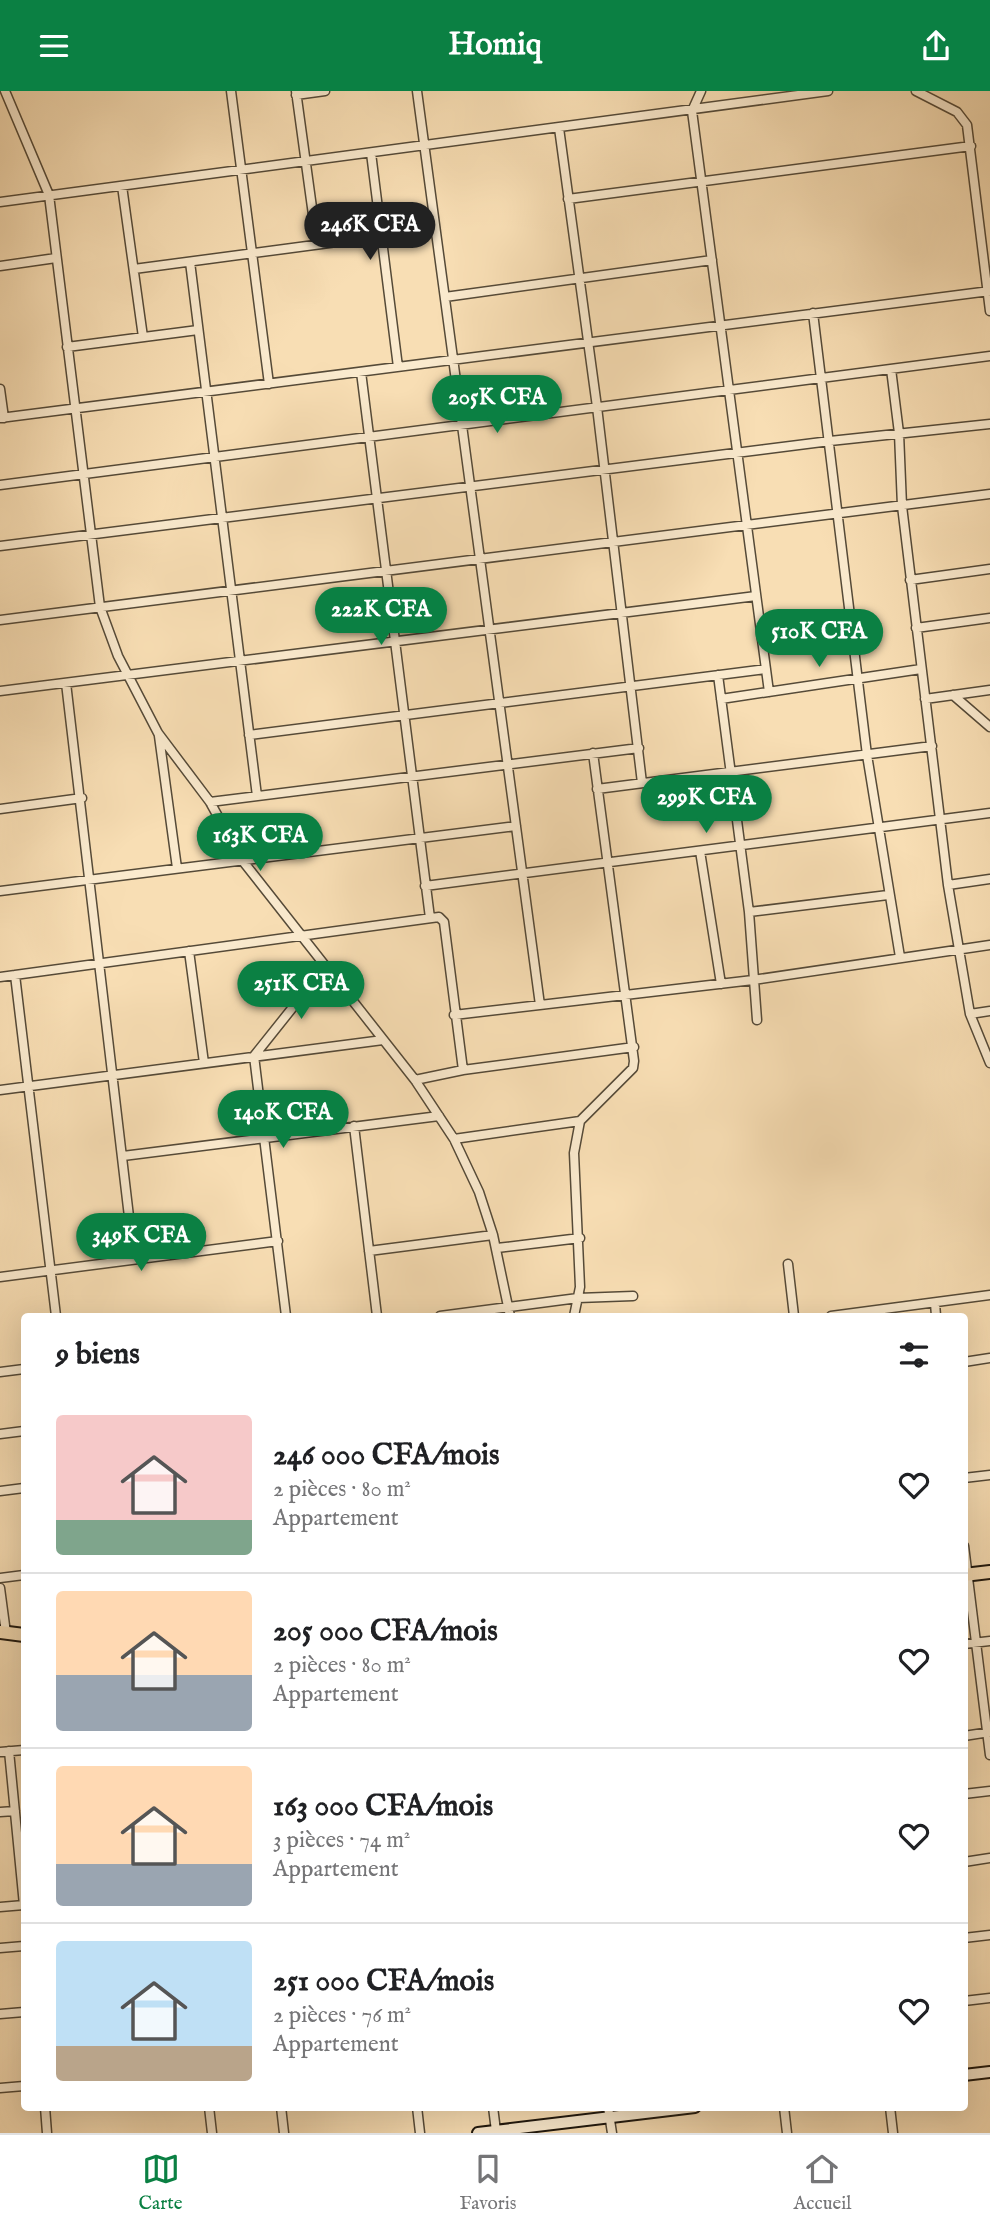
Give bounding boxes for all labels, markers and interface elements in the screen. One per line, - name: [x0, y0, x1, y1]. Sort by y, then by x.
- text: Homiq: [448, 25, 542, 66]
- icon: menu: [35, 27, 73, 65]
- icon: share: [917, 27, 955, 65]
- pin: 246K CFA: [298, 202, 442, 262]
- text: 246K CFA: [320, 210, 420, 239]
- pin: 205K CFA: [425, 375, 569, 435]
- text: 205K CFA: [448, 383, 546, 412]
- pin: 222K CFA: [309, 587, 453, 647]
- text: 222K CFA: [331, 595, 431, 624]
- pin: 510K CFA: [747, 609, 891, 669]
- text: 510K CFA: [771, 617, 867, 646]
- pin: 299K CFA: [634, 775, 778, 835]
- text: 299K CFA: [657, 783, 755, 812]
- pin: 163K CFA: [188, 813, 332, 873]
- text: 163K CFA: [213, 821, 307, 850]
- pin: 251K CFA: [229, 961, 373, 1021]
- text: 251K CFA: [253, 969, 349, 998]
- pin: 140K CFA: [211, 1091, 355, 1150]
- text: 140K CFA: [234, 1098, 332, 1127]
- pin: 349K CFA: [69, 1213, 213, 1273]
- text: 349K CFA: [92, 1221, 190, 1250]
- text: 9 biens: [56, 1336, 140, 1374]
- icon: filters: [895, 1336, 933, 1374]
- text: 246 000 CFA/mois: [273, 1437, 500, 1475]
- icon: home: [112, 1443, 196, 1527]
- icon: heart: [895, 1466, 933, 1504]
- text: 2 pièces · 80 m²: [273, 1475, 411, 1504]
- text: Appartement: [273, 1504, 399, 1533]
- text: 205 000 CFA/mois: [273, 1613, 498, 1651]
- icon: home: [112, 1619, 196, 1703]
- icon: heart: [895, 1642, 933, 1680]
- text: 2 pièces · 80 m²: [273, 1651, 411, 1680]
- text: Appartement: [273, 1680, 399, 1709]
- text: 163 000 CFA/mois: [273, 1788, 493, 1826]
- icon: home: [112, 1794, 196, 1878]
- icon: heart: [895, 1817, 933, 1855]
- text: 3 pièces · 74 m²: [273, 1826, 410, 1855]
- text: Appartement: [273, 1855, 399, 1884]
- text: 251 000 CFA/mois: [273, 1963, 494, 2001]
- icon: home: [112, 1969, 196, 2053]
- icon: heart: [895, 1992, 933, 2030]
- text: 2 pièces · 76 m²: [273, 2001, 411, 2030]
- text: Appartement: [273, 2030, 399, 2059]
- tab: Carte: [139, 2150, 183, 2216]
- tab: Favoris: [460, 2150, 516, 2216]
- tab: Accueil: [793, 2150, 852, 2216]

